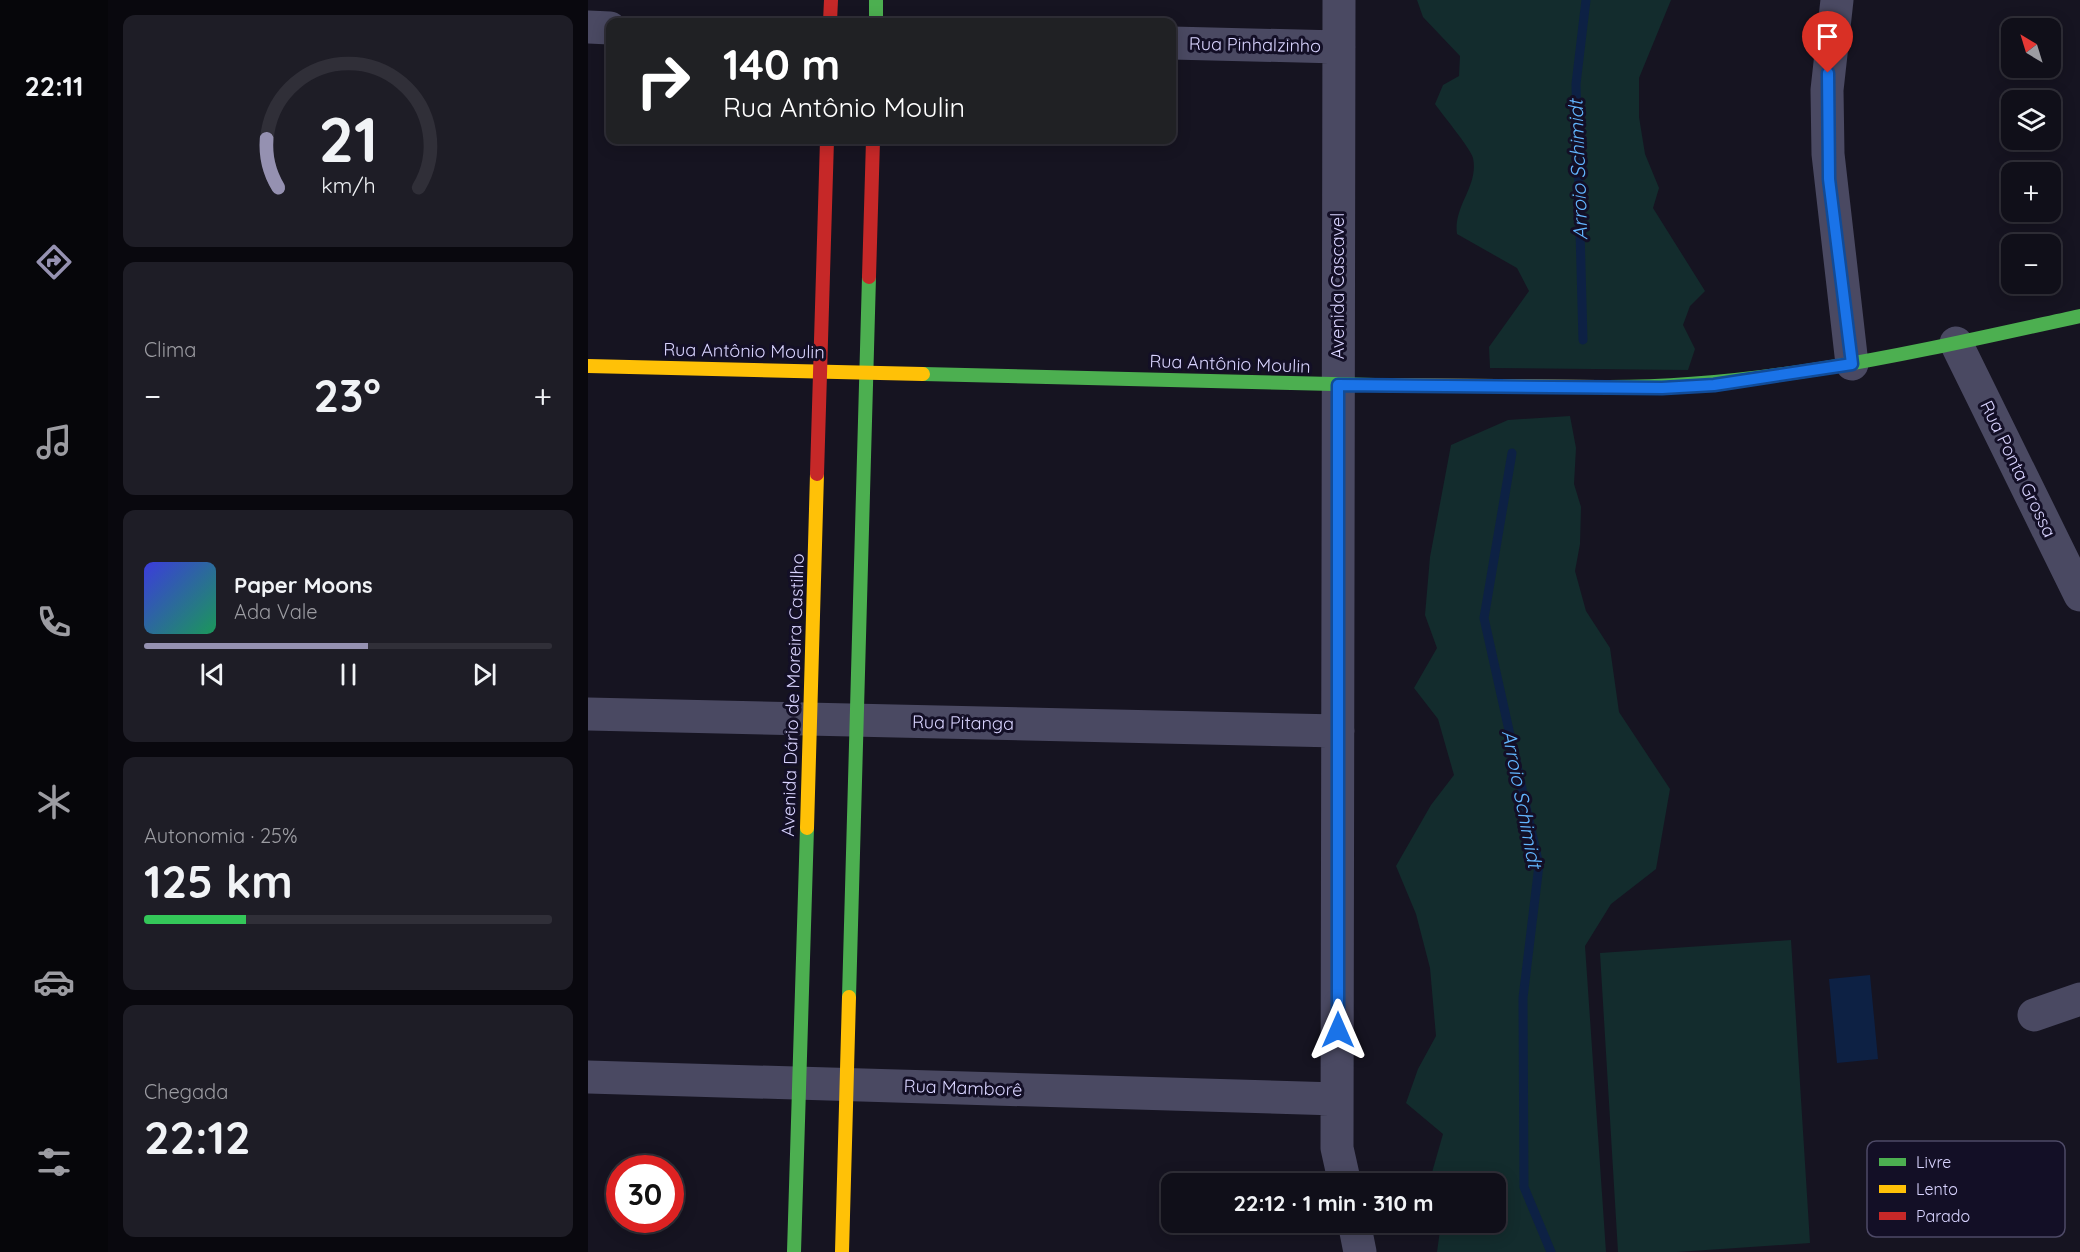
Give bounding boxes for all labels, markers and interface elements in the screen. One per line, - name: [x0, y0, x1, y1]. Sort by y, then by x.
- pin: [1802, 11, 1853, 73]
- north arrow: [2001, 18, 2061, 78]
- map controls: [2001, 18, 2061, 294]
- icon: arrive: [1811, 20, 1844, 53]
- street label: Rua Pinhalzinho: [1189, 32, 1321, 57]
- text: 140 m: [723, 38, 840, 91]
- icon: right: [624, 42, 702, 120]
- text: 22:11: [24, 69, 84, 103]
- text: Rua Antônio Moulin: [723, 90, 965, 124]
- button: layers: [2001, 90, 2061, 150]
- water label: Arroio Schimidt: [1562, 97, 1592, 241]
- text: 21: [318, 100, 378, 178]
- button: +: [2001, 162, 2061, 222]
- text: km/h: [321, 173, 375, 199]
- street label: Avenida Cascavel: [1326, 213, 1349, 359]
- button: −: [2001, 234, 2061, 294]
- icon: directions: [33, 241, 75, 283]
- text: Clima: [144, 337, 196, 362]
- street label: Rua Antônio Moulin: [663, 338, 825, 363]
- street label: Rua Antônio Moulin: [1149, 349, 1311, 378]
- text: 23°: [314, 367, 381, 423]
- text: −: [144, 375, 161, 416]
- text: +: [533, 375, 552, 416]
- street label: Rua Ponta Grossa: [1975, 397, 2062, 541]
- icon: music: [33, 421, 75, 463]
- street label: Avenida Dário de Moreira Castilho: [776, 553, 809, 837]
- text: Paper Moons: [234, 571, 373, 599]
- text: Ada Vale: [234, 599, 318, 624]
- icon: phone: [33, 601, 75, 643]
- icon: previous: [196, 658, 229, 691]
- icon: pause: [332, 658, 365, 691]
- icon: next: [468, 658, 501, 691]
- street label: Rua Pitanga: [912, 710, 1014, 735]
- water label: Arroio Schimidt: [1497, 728, 1549, 872]
- icon: climate: [33, 781, 75, 823]
- text: Autonomia · 25%: [144, 823, 297, 848]
- text: 125 km: [144, 853, 293, 909]
- icon: car: [33, 961, 75, 1003]
- position arrow: [1306, 998, 1370, 1062]
- street label: Rua Mamborê: [903, 1074, 1023, 1101]
- text: Chegada: [144, 1079, 228, 1104]
- text: 22:12: [144, 1109, 251, 1165]
- icon: filters: [33, 1141, 75, 1183]
- legend: [1867, 1141, 2065, 1237]
- text: Livre: [1916, 1152, 1951, 1172]
- speed limit sign: 30: [606, 1155, 684, 1233]
- text: Lento: [1916, 1179, 1958, 1199]
- text: 22:12 · 1 min · 310 m: [1233, 1189, 1434, 1217]
- text: Parado: [1916, 1206, 1970, 1226]

